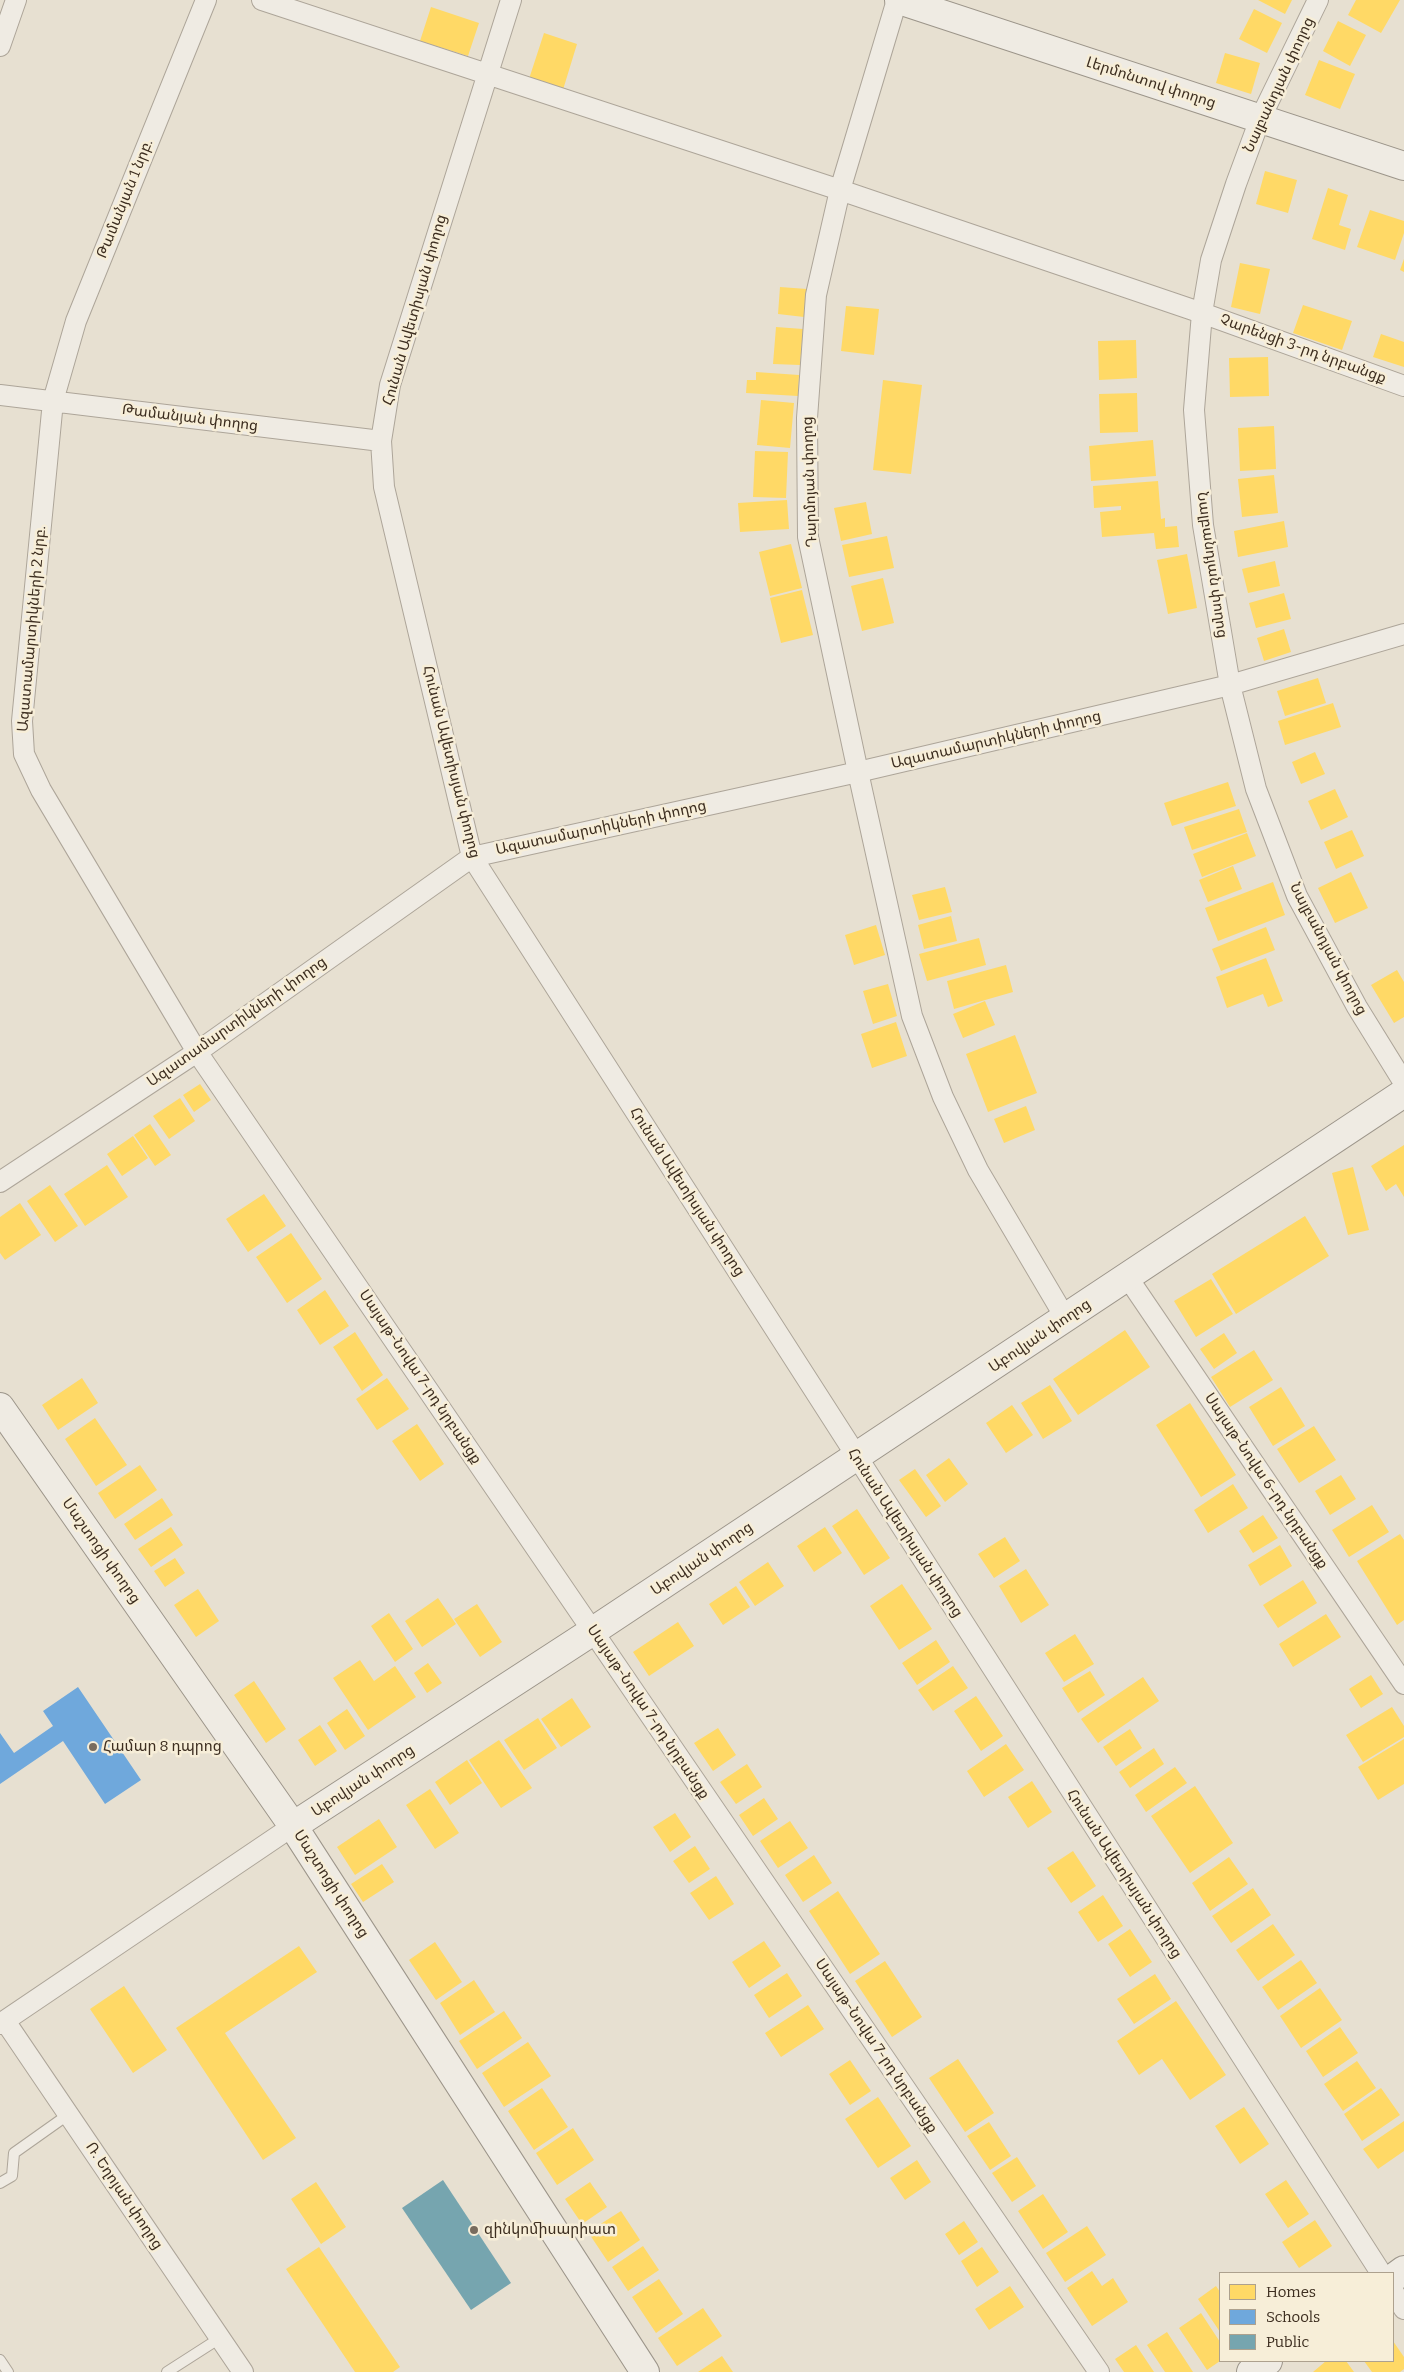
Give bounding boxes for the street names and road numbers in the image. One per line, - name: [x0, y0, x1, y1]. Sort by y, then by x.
- street label: Նալբանդյան փողոց: [1240, 14, 1318, 156]
- street label: Լերմոնտով փողոց: [1084, 54, 1218, 112]
- street label: Թամանյան 1 նրբ.: [93, 137, 157, 261]
- street label: Հունան Ավետիսյան փողոց: [379, 212, 451, 408]
- street label: Չարենցի 3-րդ նրբանցք: [1217, 310, 1389, 388]
- street label: Թամանյան փողոց: [121, 401, 259, 435]
- street label: Դարմոյան փողոց: [799, 416, 821, 548]
- street label: Նալբանդյան փողոց: [1193, 491, 1231, 639]
- street label: Ազատամարտիկների 2 նրբ.: [14, 525, 50, 733]
- street label: Հունան Ավետիսյան փողոց: [418, 664, 484, 860]
- street label: Ազատամարտիկների փողոց: [889, 707, 1103, 773]
- street label: Ազատամարտիկների փողոց: [494, 797, 708, 859]
- street label: Նալբանդյան փողոց: [1285, 880, 1371, 1018]
- street label: Ազատամարտիկների փողոց: [144, 953, 330, 1091]
- street label: Հունան Ավետիսյան փողոց: [626, 1104, 748, 1280]
- street label: Սայաթ-Նովա 7-րդ նրբանցք: [355, 1286, 485, 1468]
- street label: Աբովյան փողոց: [986, 1295, 1094, 1377]
- street label: Սայաթ-Նովա 6-րդ նրբանցք: [1200, 1390, 1332, 1572]
- street label: Հունան Ավետիսյան փողոց: [844, 1445, 966, 1621]
- street label: Մաշտոցի փողոց: [58, 1495, 144, 1607]
- street label: Աբովյան փողոց: [648, 1518, 756, 1600]
- street label: Սայաթ-Նովա 7-րդ նրբանցք: [583, 1621, 713, 1803]
- street label: Աբովյան փողոց: [308, 1741, 418, 1821]
- street label: Հունան Ավետիսյան փողոց: [1063, 1786, 1185, 1962]
- street label: Մաշտոցի փողոց: [289, 1827, 373, 1941]
- street label: Սայաթ-Նովա 7-րդ նրբանցք: [811, 1955, 941, 2137]
- street label: Ռ. Եղոյան փողոց: [81, 2139, 167, 2253]

